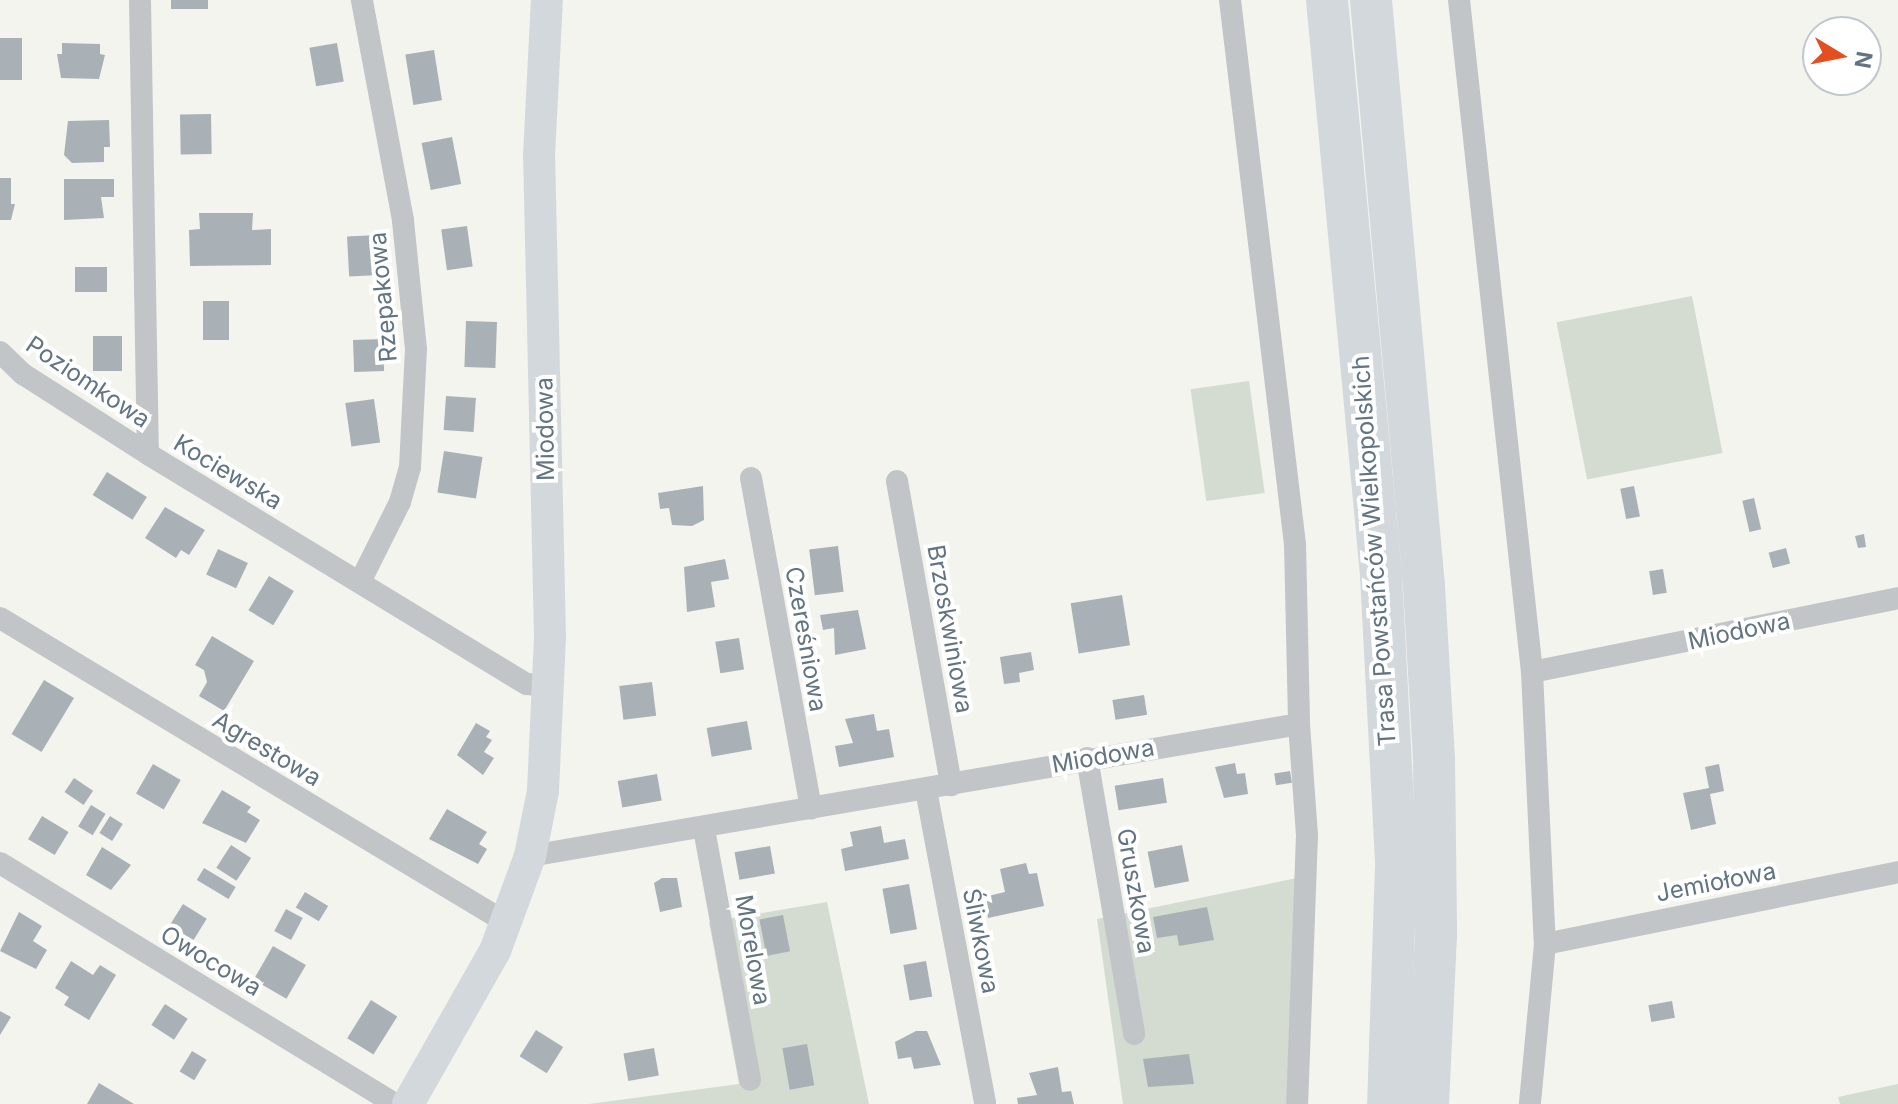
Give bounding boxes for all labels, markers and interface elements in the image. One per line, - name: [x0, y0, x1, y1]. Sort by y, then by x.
- north arrow: [1802, 16, 1882, 96]
- text: N: [1849, 49, 1878, 70]
- street label: Rzepakowa: [363, 231, 403, 363]
- street label: Poziomkowa: [20, 330, 156, 434]
- street label: Trasa Powstańców Wielkopolskich: [1346, 355, 1402, 747]
- street label: Miodowa: [530, 377, 560, 481]
- street label: Kociewska: [168, 428, 288, 516]
- street label: Brzoskwiniowa: [921, 543, 979, 715]
- street label: Czereśniowa: [779, 564, 833, 714]
- street label: Miodowa: [1685, 606, 1793, 656]
- street label: Agrestowa: [208, 705, 326, 793]
- street label: Miodowa: [1049, 733, 1157, 779]
- street label: Gruszkowa: [1111, 826, 1161, 956]
- street label: Jemiołowa: [1653, 856, 1779, 908]
- street label: Śliwkowa: [957, 886, 1005, 996]
- street label: Morelowa: [729, 893, 777, 1007]
- street label: Owocowa: [155, 920, 267, 1002]

